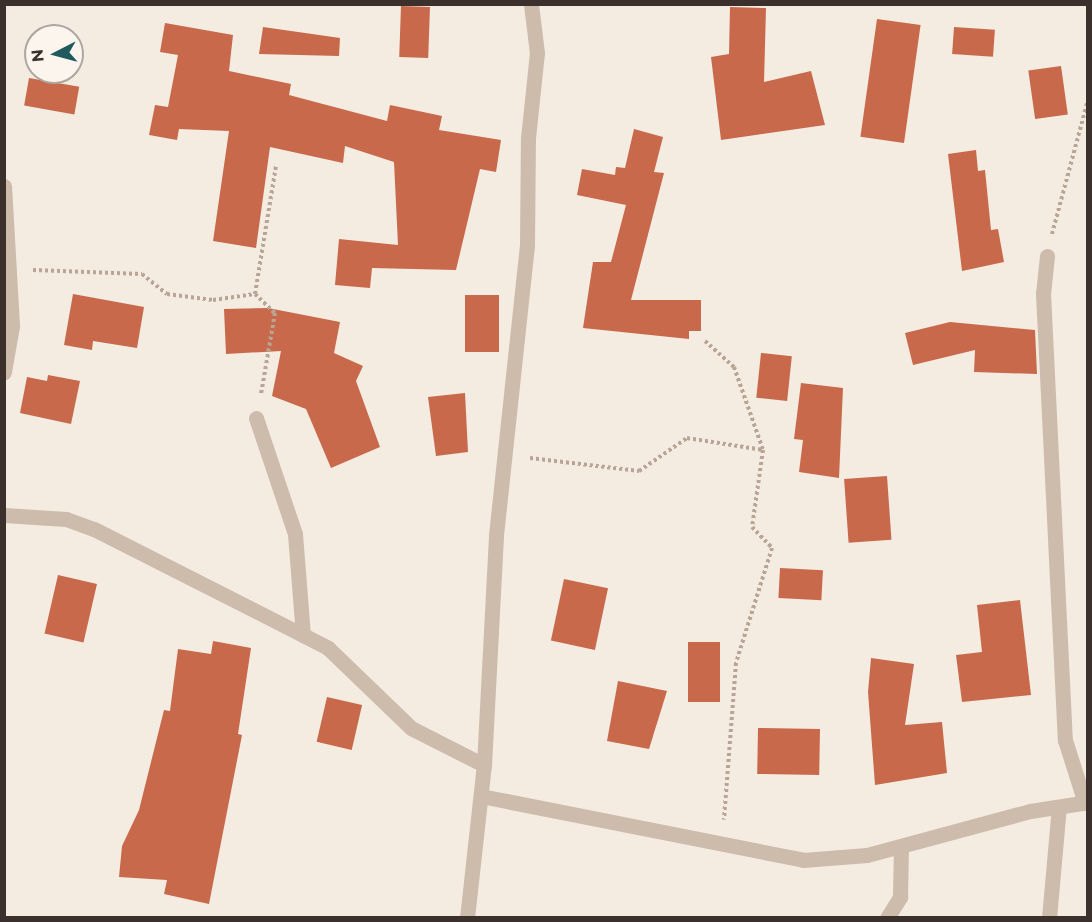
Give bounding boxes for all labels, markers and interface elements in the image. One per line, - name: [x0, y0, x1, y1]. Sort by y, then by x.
- north arrow: [24, 24, 84, 84]
- text: N: [27, 48, 48, 63]

